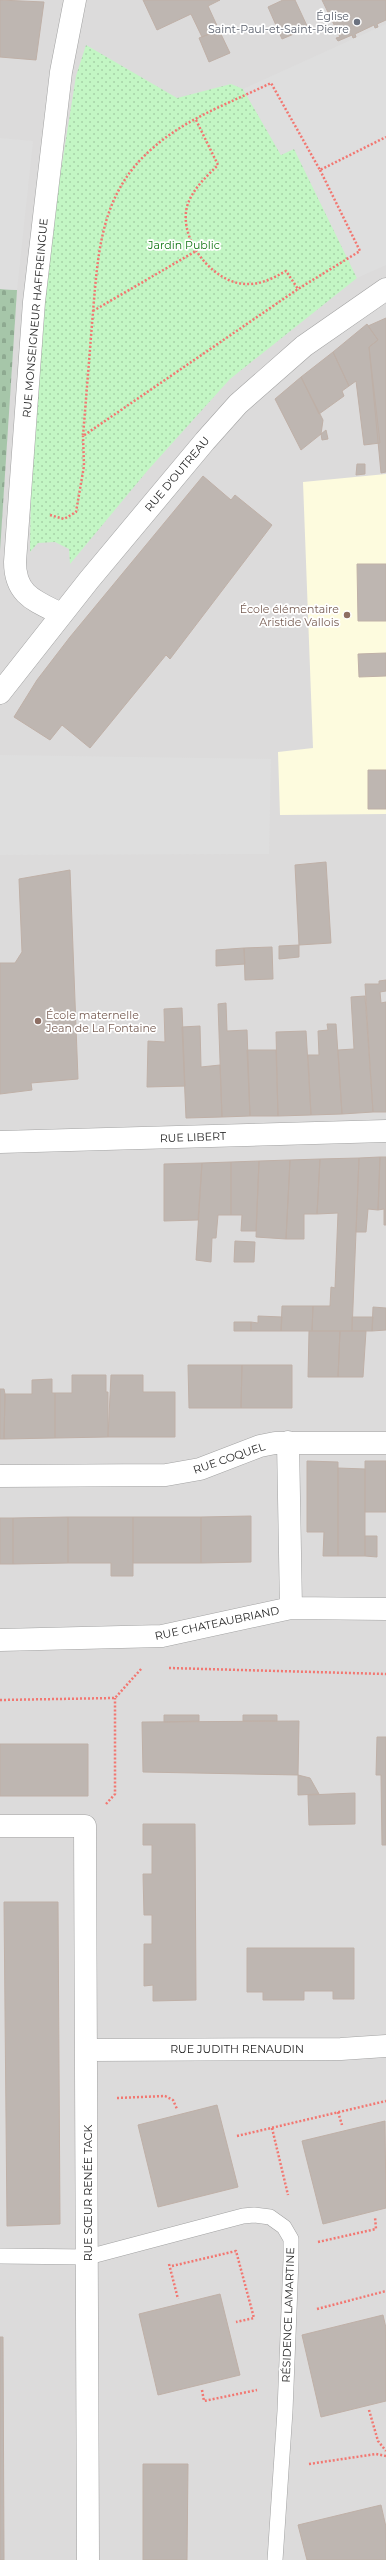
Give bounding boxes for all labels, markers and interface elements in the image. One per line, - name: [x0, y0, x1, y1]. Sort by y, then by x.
- place label: Église Saint-Paul-et-Saint-Pierre: [208, 9, 349, 36]
- marker: Église Saint-Paul-et-Saint-Pierre: [352, 17, 362, 27]
- street label: RUE MONSEIGNEUR HAFFREINGUE: [19, 218, 51, 418]
- park label: Jardin Public: [147, 238, 220, 252]
- street label: RUE D'OUTREAU: [142, 434, 212, 514]
- place label: École élémentaire Aristide Vallois: [240, 602, 340, 629]
- marker: École élémentaire Aristide Vallois: [342, 610, 352, 620]
- place label: École maternelle Jean de La Fontaine: [45, 1008, 157, 1035]
- marker: École maternelle Jean de La Fontaine: [33, 1016, 43, 1026]
- street label: RUE LIBERT: [160, 1129, 227, 1145]
- street label: RUE COQUEL: [191, 1439, 267, 1477]
- street label: RUE CHATEAUBRIAND: [154, 1603, 280, 1643]
- street label: RUE JUDITH RENAUDIN: [170, 2042, 304, 2056]
- street label: RUE SŒUR RENÉE TACK: [81, 2124, 95, 2261]
- street label: RÉSIDENCE LAMARTINE: [279, 2247, 297, 2383]

